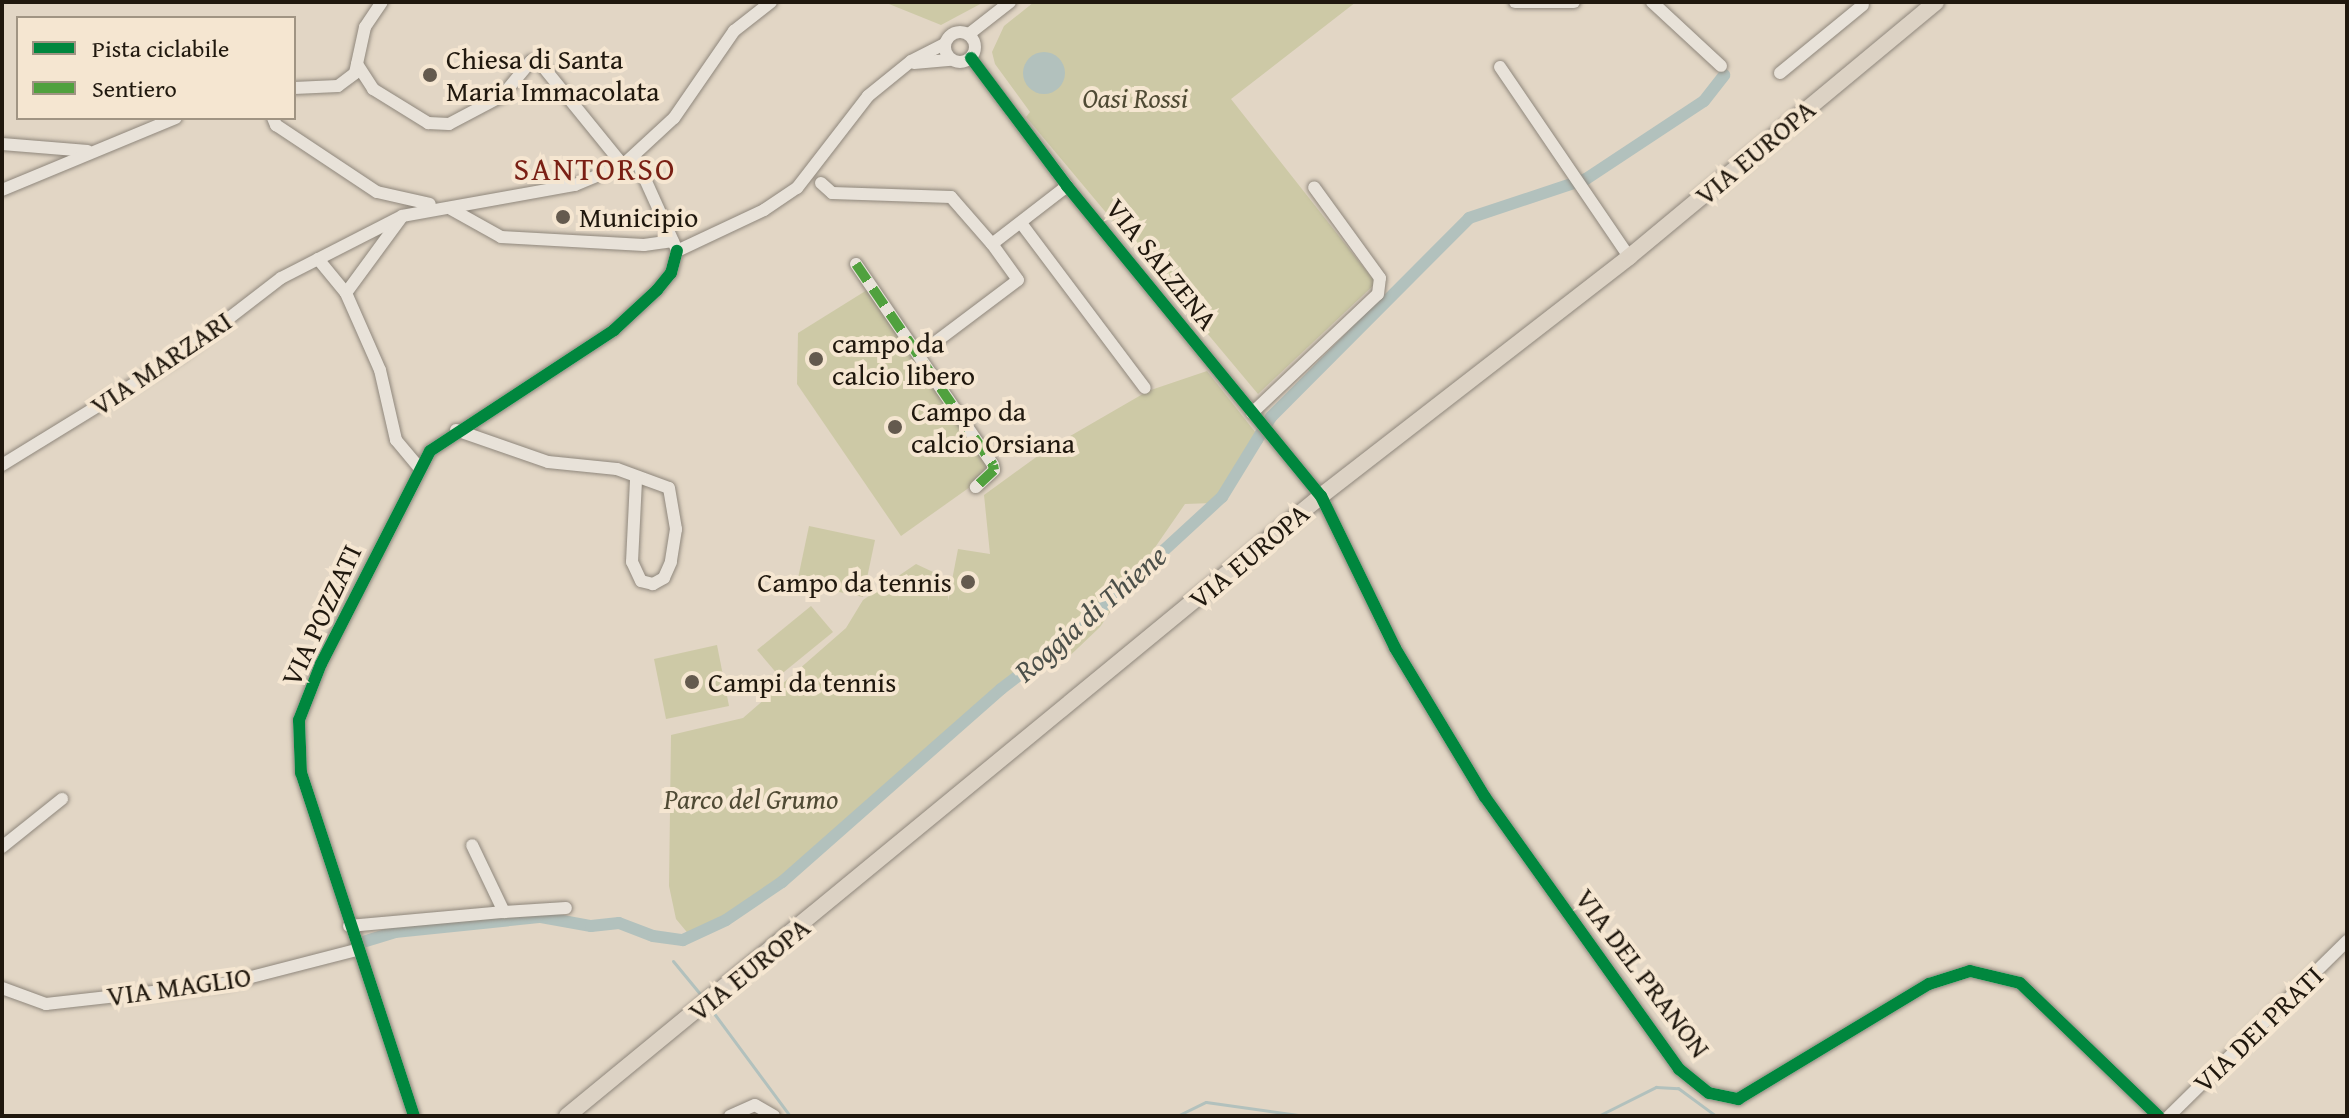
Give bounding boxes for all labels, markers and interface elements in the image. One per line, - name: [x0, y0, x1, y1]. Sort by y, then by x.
- legend: [16, 16, 296, 120]
- text: Pista ciclabile: [92, 31, 229, 66]
- place label: Chiesa di Santa Maria Immacolata: [446, 42, 660, 108]
- marker: Chiesa di Santa Maria Immacolata: [421, 66, 439, 84]
- text: Sentiero: [92, 71, 177, 106]
- park label: Oasi Rossi: [1082, 81, 1188, 115]
- street label: VIA EUROPA: [1688, 92, 1822, 212]
- district label: SANTORSO: [514, 150, 676, 188]
- street label: VIA SALZENA: [1099, 192, 1225, 336]
- place label: Municipio: [579, 200, 698, 234]
- marker: Municipio: [554, 208, 572, 226]
- street label: VIA MARZARI: [84, 304, 238, 422]
- place label: campo da calcio libero: [832, 326, 975, 392]
- marker: campo da calcio libero: [807, 350, 825, 368]
- place label: Campo da calcio Orsiana: [911, 394, 1075, 460]
- marker: Campo da calcio Orsiana: [886, 418, 904, 436]
- street label: VIA EUROPA: [1182, 496, 1316, 616]
- water label: Roggia di Thiene: [1007, 537, 1173, 689]
- street label: VIA POZZATI: [274, 539, 368, 691]
- place label: Campo da tennis: [757, 565, 952, 599]
- marker: Campo da tennis: [959, 573, 977, 591]
- place label: Campi da tennis: [708, 665, 896, 699]
- marker: Campi da tennis: [683, 673, 701, 691]
- park label: Parco del Grumo: [664, 782, 838, 816]
- street label: VIA DEL PRANON: [1569, 882, 1717, 1064]
- street label: VIA EUROPA: [682, 910, 816, 1028]
- street label: VIA MAGLIO: [105, 959, 253, 1013]
- street label: VIA DEI PRATI: [2186, 959, 2330, 1099]

